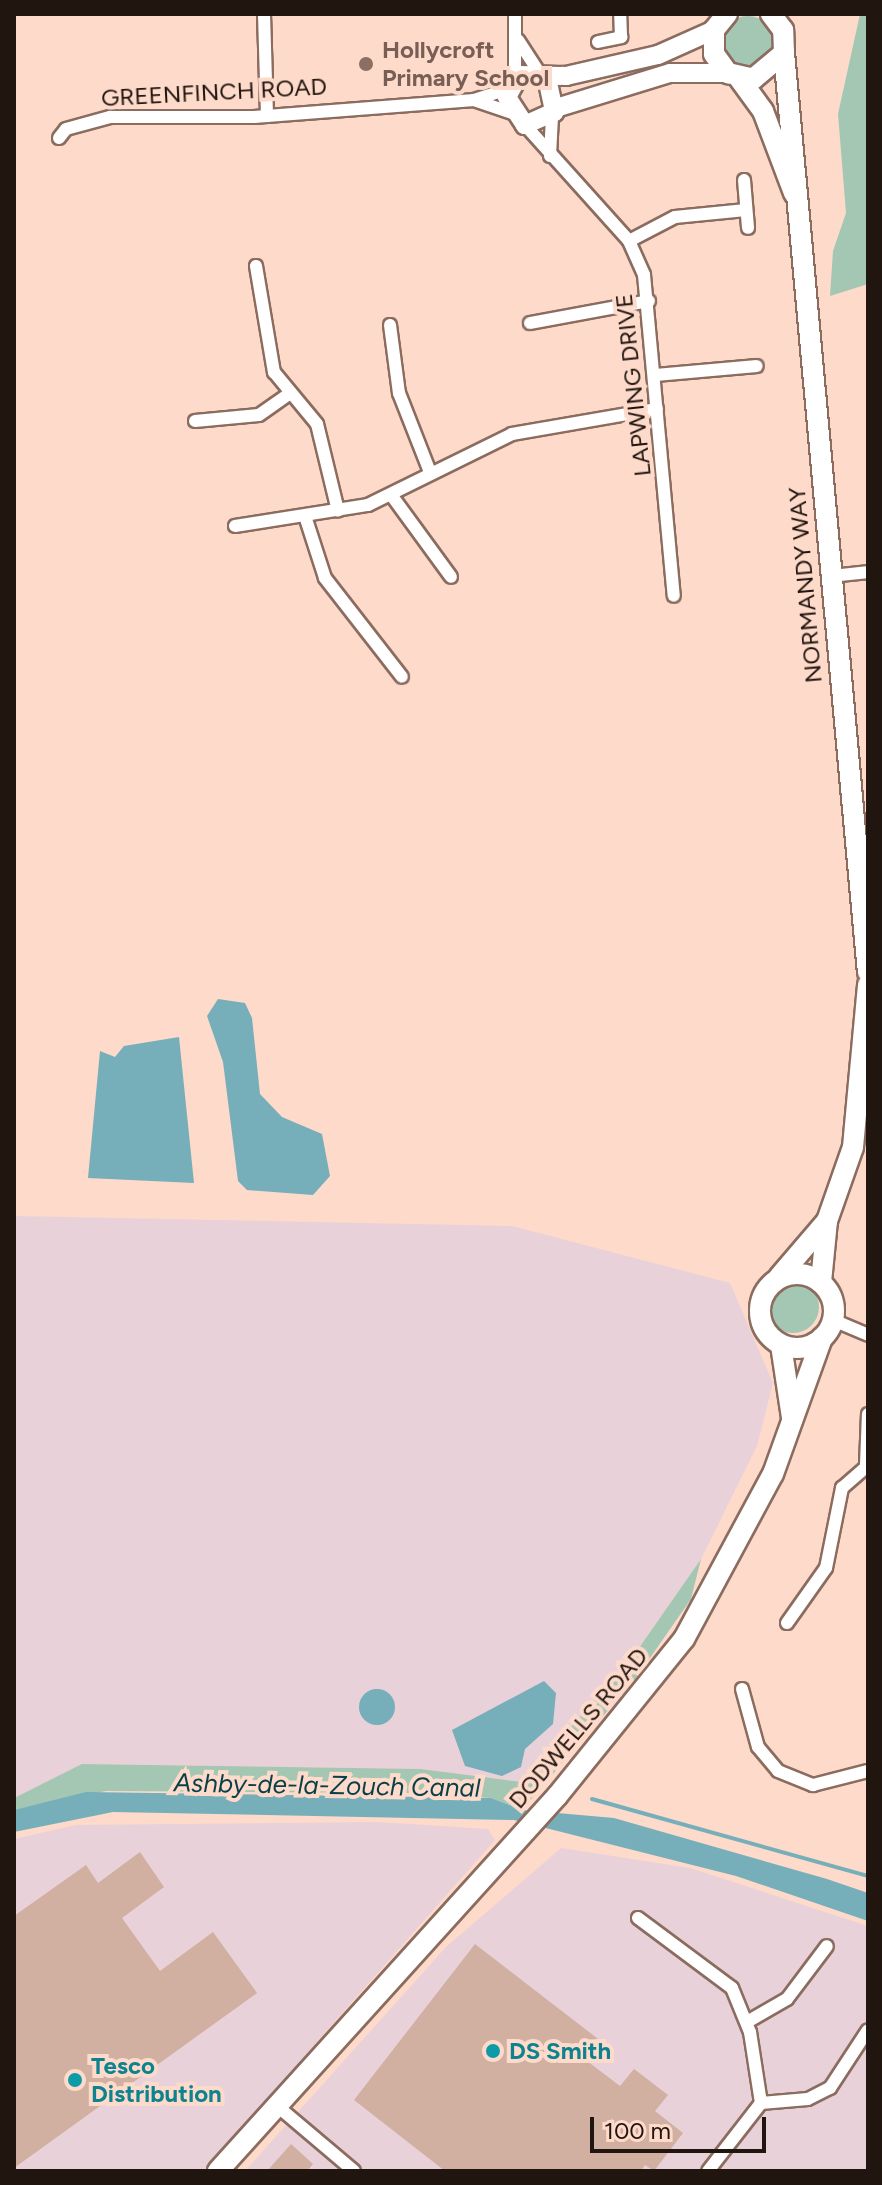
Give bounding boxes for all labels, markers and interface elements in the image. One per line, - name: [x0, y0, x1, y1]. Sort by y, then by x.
- place label: Hollycroft Primary School: [382, 36, 549, 92]
- marker: Hollycroft Primary School: [357, 55, 375, 73]
- street label: GREENFINCH ROAD: [100, 72, 328, 112]
- street label: LAPWING DRIVE: [609, 292, 657, 478]
- street label: NORMANDY WAY: [782, 486, 828, 684]
- street label: DODWELLS ROAD: [502, 1642, 654, 1814]
- water label: Ashby-de-la-Zouch Canal: [173, 1768, 481, 1804]
- place label: DS Smith: [509, 2037, 611, 2065]
- marker: DS Smith: [484, 2042, 502, 2060]
- place label: Tesco Distribution: [91, 2052, 222, 2108]
- marker: Tesco Distribution: [66, 2071, 84, 2089]
- scale bar: [594, 2101, 770, 2151]
- text: 100 m: [604, 2116, 671, 2145]

